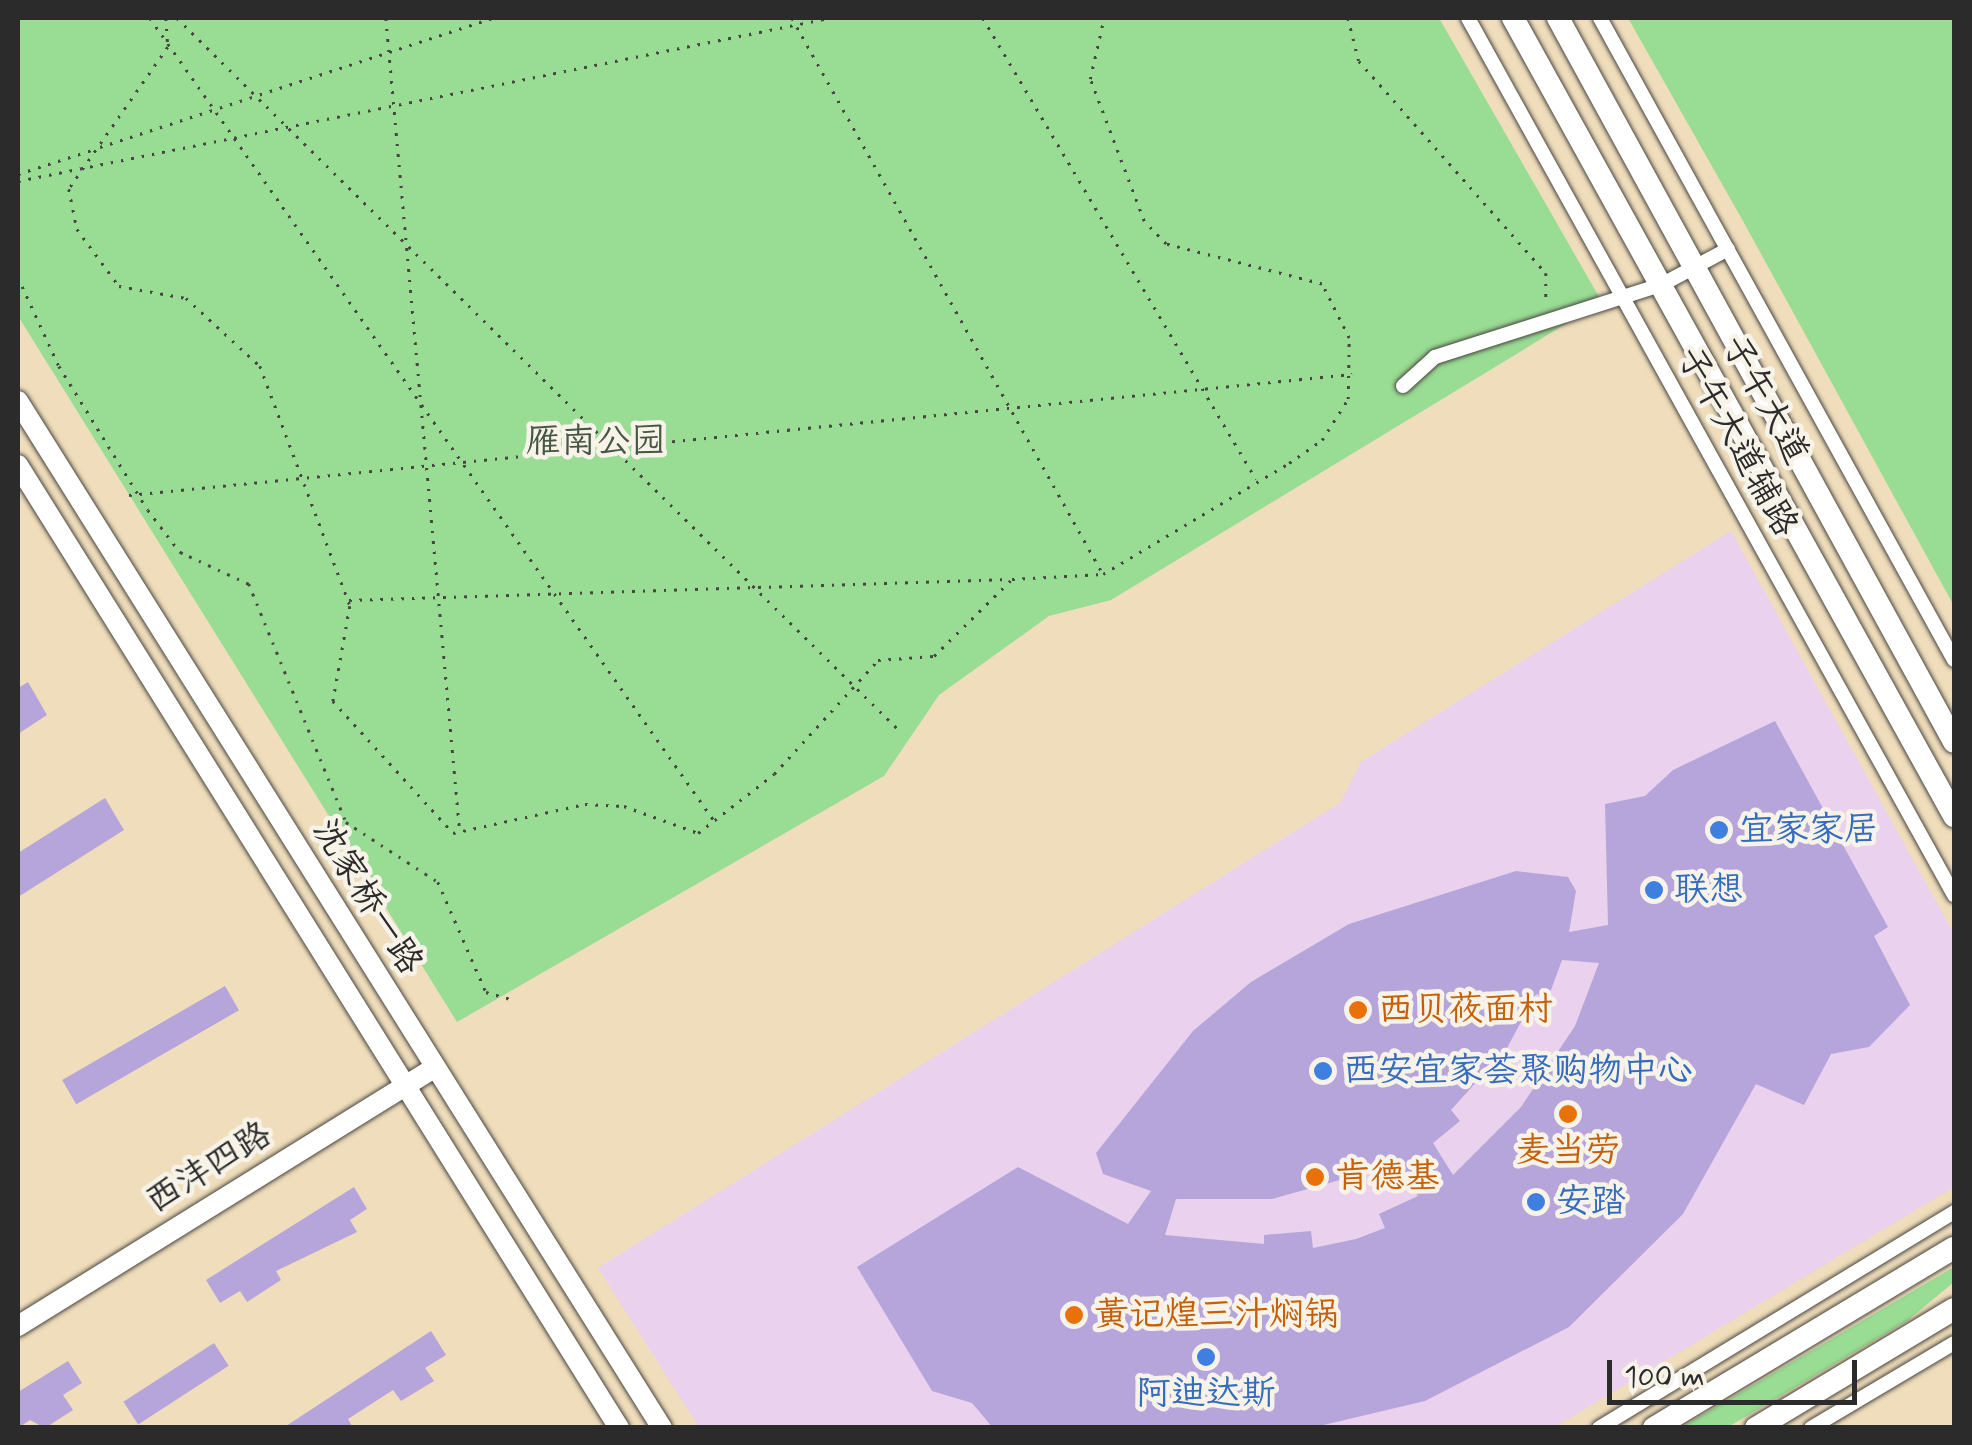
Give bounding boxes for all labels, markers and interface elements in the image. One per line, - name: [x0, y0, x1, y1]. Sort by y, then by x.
- street label: 子午大道: [1713, 329, 1817, 471]
- street label: 子午大道辅路: [1668, 340, 1806, 544]
- park label: 雁南公园: [526, 421, 666, 463]
- place label: 宜家家居: [1739, 809, 1879, 851]
- street label: 沈家桥一路: [303, 812, 431, 982]
- marker: 宜家家居: [1708, 819, 1730, 841]
- place label: 联想: [1674, 869, 1744, 911]
- marker: 联想: [1643, 879, 1665, 901]
- place label: 西贝莜面村: [1378, 989, 1553, 1031]
- marker: 西贝莜面村: [1347, 999, 1369, 1021]
- place label: 西安宜家荟聚购物中心: [1343, 1050, 1693, 1092]
- marker: 西安宜家荟聚购物中心: [1312, 1060, 1334, 1082]
- marker: 麦当劳: [1557, 1103, 1579, 1125]
- street label: 西沣四路: [139, 1113, 279, 1223]
- place label: 麦当劳: [1516, 1130, 1620, 1172]
- place label: 肯德基: [1335, 1156, 1440, 1198]
- marker: 肯德基: [1304, 1166, 1326, 1188]
- place label: 安踏: [1556, 1181, 1626, 1223]
- marker: 安踏: [1525, 1191, 1547, 1213]
- place label: 黄记煌三汁焖锅: [1094, 1294, 1339, 1336]
- marker: 黄记煌三汁焖锅: [1063, 1304, 1085, 1326]
- scale bar: [1612, 1340, 1862, 1402]
- marker: 阿迪达斯: [1195, 1346, 1217, 1368]
- text: 100 m: [1624, 1358, 1705, 1397]
- place label: 阿迪达斯: [1136, 1373, 1276, 1415]

